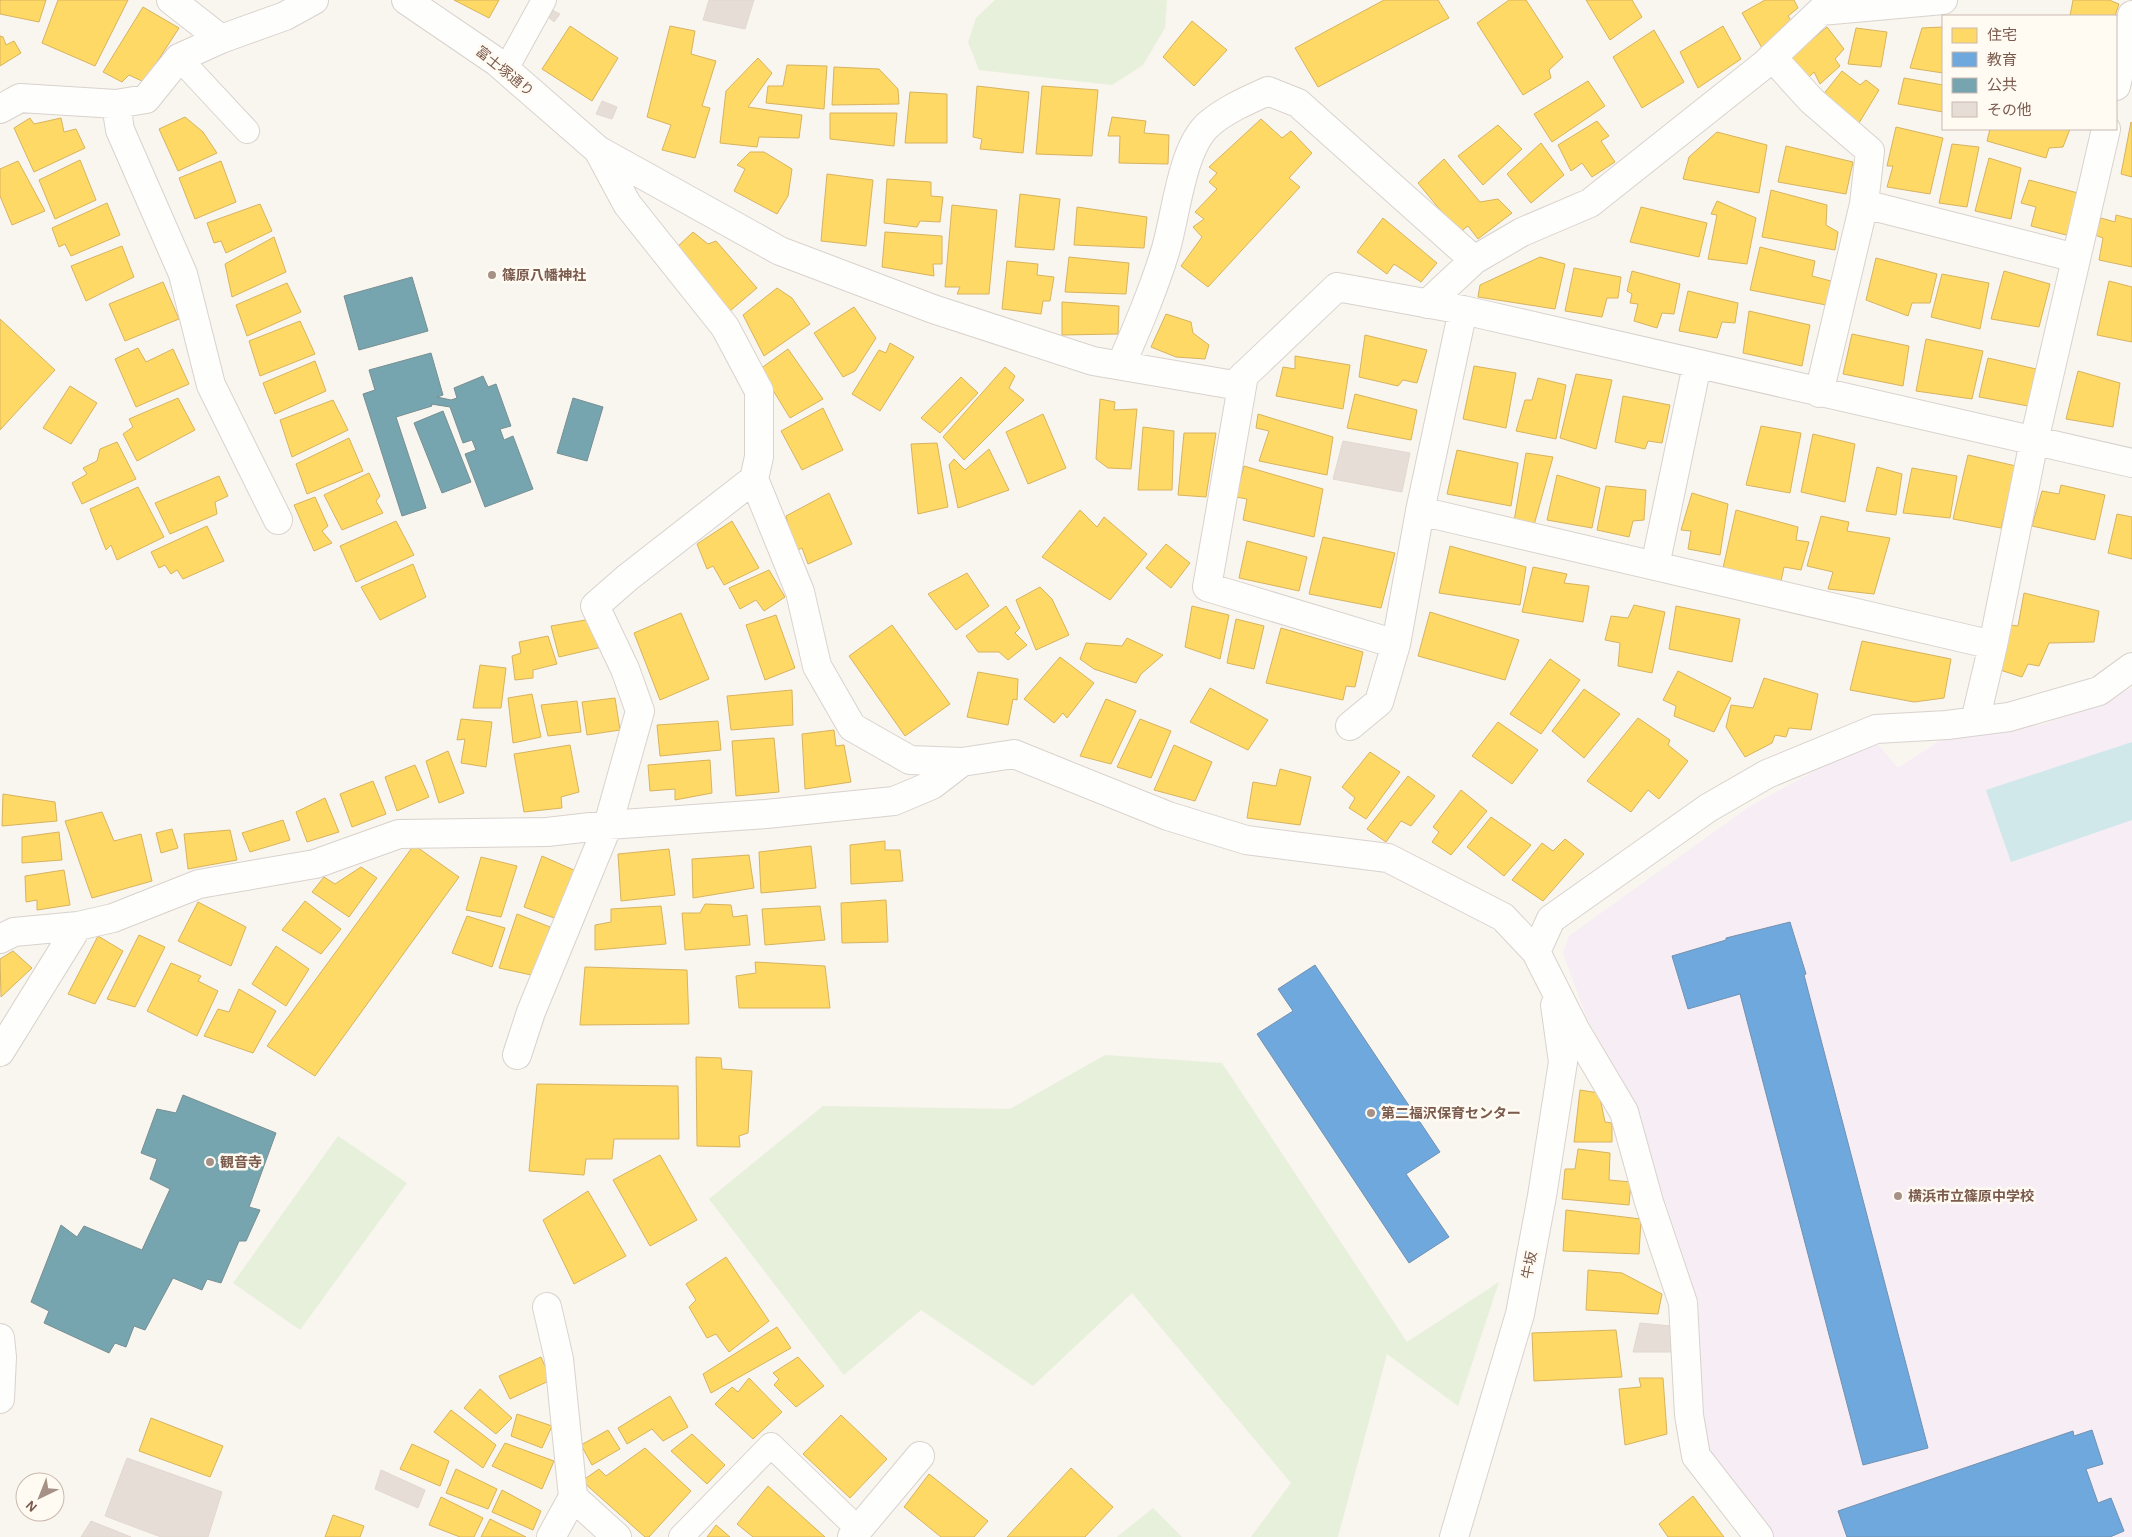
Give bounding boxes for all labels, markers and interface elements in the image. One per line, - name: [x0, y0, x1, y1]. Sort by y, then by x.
- legend: [1942, 15, 2117, 130]
- text: 住宅: [1987, 27, 2017, 43]
- street label: 富士塚通り: [473, 44, 537, 99]
- text: 教育: [1987, 52, 2017, 68]
- text: 公共: [1987, 77, 2017, 93]
- text: その他: [1987, 102, 2032, 118]
- place label: 篠原八幡神社: [502, 267, 586, 283]
- marker: 篠原八幡神社: [486, 269, 498, 281]
- place label: 第二福沢保育センター: [1381, 1105, 1521, 1121]
- marker: 第二福沢保育センター: [1365, 1107, 1377, 1119]
- place label: 観音寺: [220, 1155, 262, 1170]
- marker: 観音寺: [204, 1156, 216, 1168]
- place label: 横浜市立篠原中学校: [1908, 1188, 2034, 1204]
- marker: 横浜市立篠原中学校: [1892, 1190, 1904, 1202]
- street label: 牛坂: [1519, 1250, 1540, 1280]
- north arrow: [15, 1472, 65, 1522]
- text: N: [23, 1497, 40, 1514]

